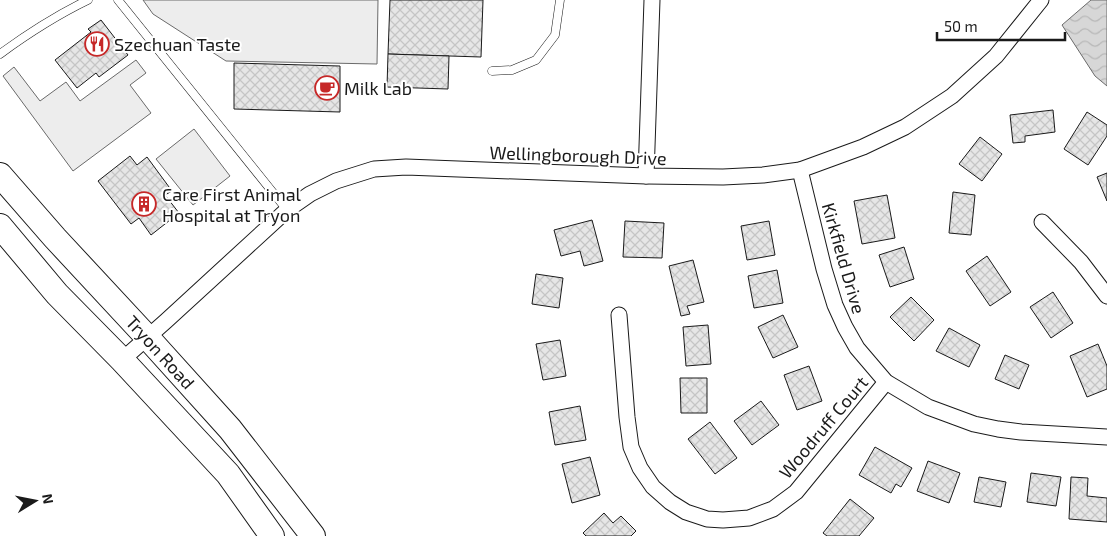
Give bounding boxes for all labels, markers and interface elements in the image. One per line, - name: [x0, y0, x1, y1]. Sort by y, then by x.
- scale bar: [937, 10, 1064, 42]
- text: 50 m: [944, 17, 978, 35]
- restaurant icon: Szechuan Taste: [84, 31, 110, 57]
- place label: Szechuan Taste: [114, 33, 241, 55]
- cafe icon: Milk Lab: [314, 75, 340, 101]
- place label: Milk Lab: [344, 77, 412, 99]
- street label: Wellingborough Drive: [489, 141, 667, 169]
- place label: Care First Animal Hospital at Tryon: [162, 183, 302, 226]
- building icon: Care First Animal Hospital at Tryon: [131, 191, 157, 217]
- street label: Kirkfield Drive: [818, 200, 870, 316]
- street label: Tryon Road: [122, 311, 199, 393]
- street label: Woodruff Court: [774, 371, 872, 483]
- north arrow: [10, 476, 60, 526]
- text: N: [39, 492, 58, 505]

